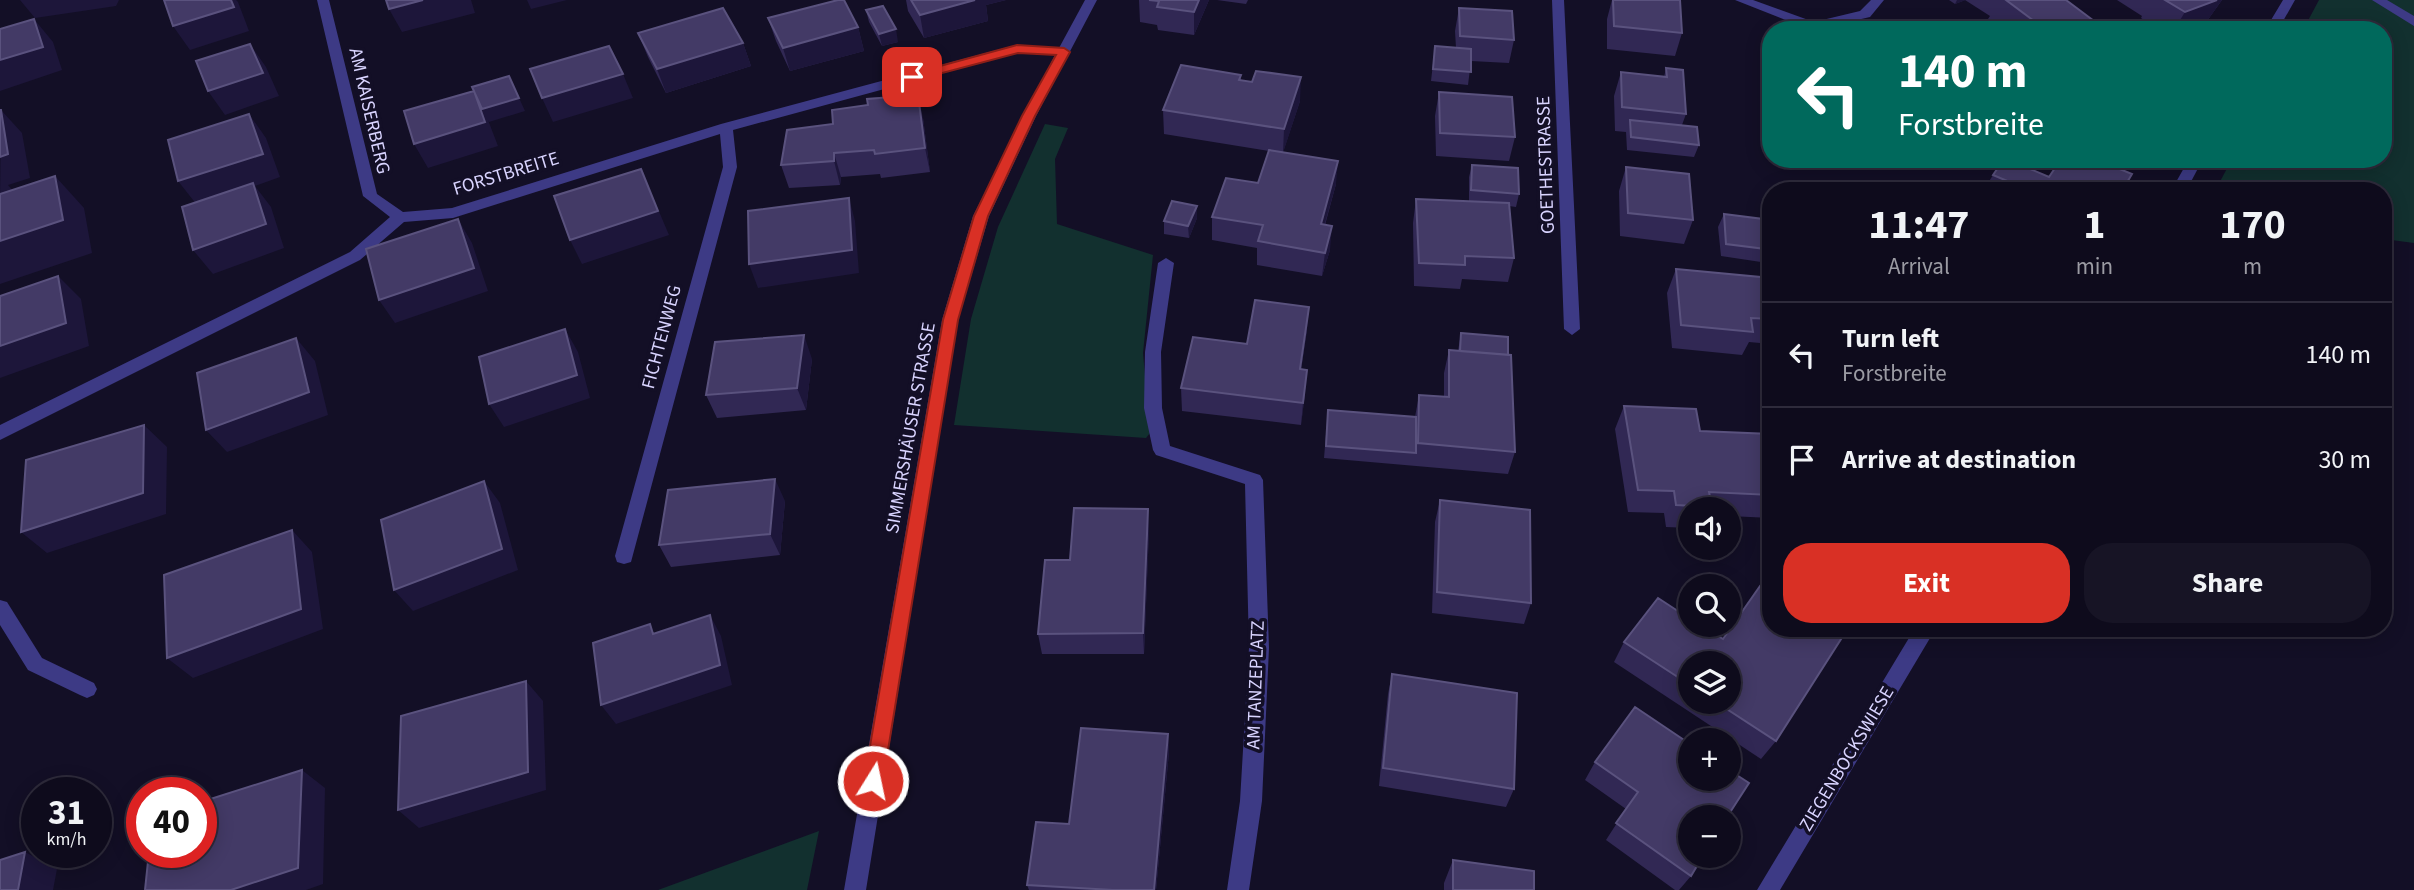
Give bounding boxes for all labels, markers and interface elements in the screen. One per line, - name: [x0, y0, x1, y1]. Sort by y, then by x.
- text: 140 m: [1898, 37, 2027, 107]
- street label: AM KAISERBERG: [341, 45, 397, 177]
- pin: [882, 47, 942, 107]
- icon: left: [1783, 49, 1874, 140]
- icon: arrive: [893, 58, 931, 96]
- street label: GOETHESTRASSE: [1530, 96, 1562, 234]
- text: Forstbreite: [1898, 102, 2044, 148]
- street label: FORSTBREITE: [450, 145, 562, 203]
- text: 11:47: [1868, 195, 1970, 255]
- text: 1: [2083, 195, 2105, 255]
- text: 170: [2219, 195, 2286, 255]
- text: Arrival: [1888, 250, 1950, 283]
- text: min: [2076, 250, 2113, 283]
- text: m: [2243, 250, 2262, 283]
- street label: FICHTENWEG: [635, 282, 689, 392]
- street label: SIMMERSHÄUSER STRASSE: [879, 320, 943, 536]
- text: Turn left: [1842, 320, 1939, 357]
- icon: left: [1783, 336, 1821, 374]
- text: 140 m: [2305, 336, 2371, 373]
- text: Forstbreite: [1842, 357, 1947, 390]
- icon: arrive: [1783, 441, 1821, 479]
- text: Arrive at destination: [1842, 441, 2076, 478]
- text: 30 m: [2318, 441, 2371, 478]
- map controls: [1678, 497, 1741, 868]
- button: sound: [1678, 497, 1741, 560]
- button: Exit: [1783, 543, 2070, 623]
- button: Share: [2084, 543, 2371, 623]
- button: search: [1678, 574, 1741, 637]
- street label: AM TANZEPLATZ: [1240, 620, 1272, 750]
- button: layers: [1678, 651, 1741, 714]
- street label: ZIEGENBOCKSWIESE: [1793, 681, 1901, 837]
- button: +: [1678, 728, 1741, 791]
- position arrow: [836, 744, 910, 818]
- speed limit sign: 40: [126, 777, 217, 868]
- text: 31: [48, 788, 85, 838]
- button: −: [1678, 805, 1741, 868]
- text: km/h: [47, 827, 86, 852]

